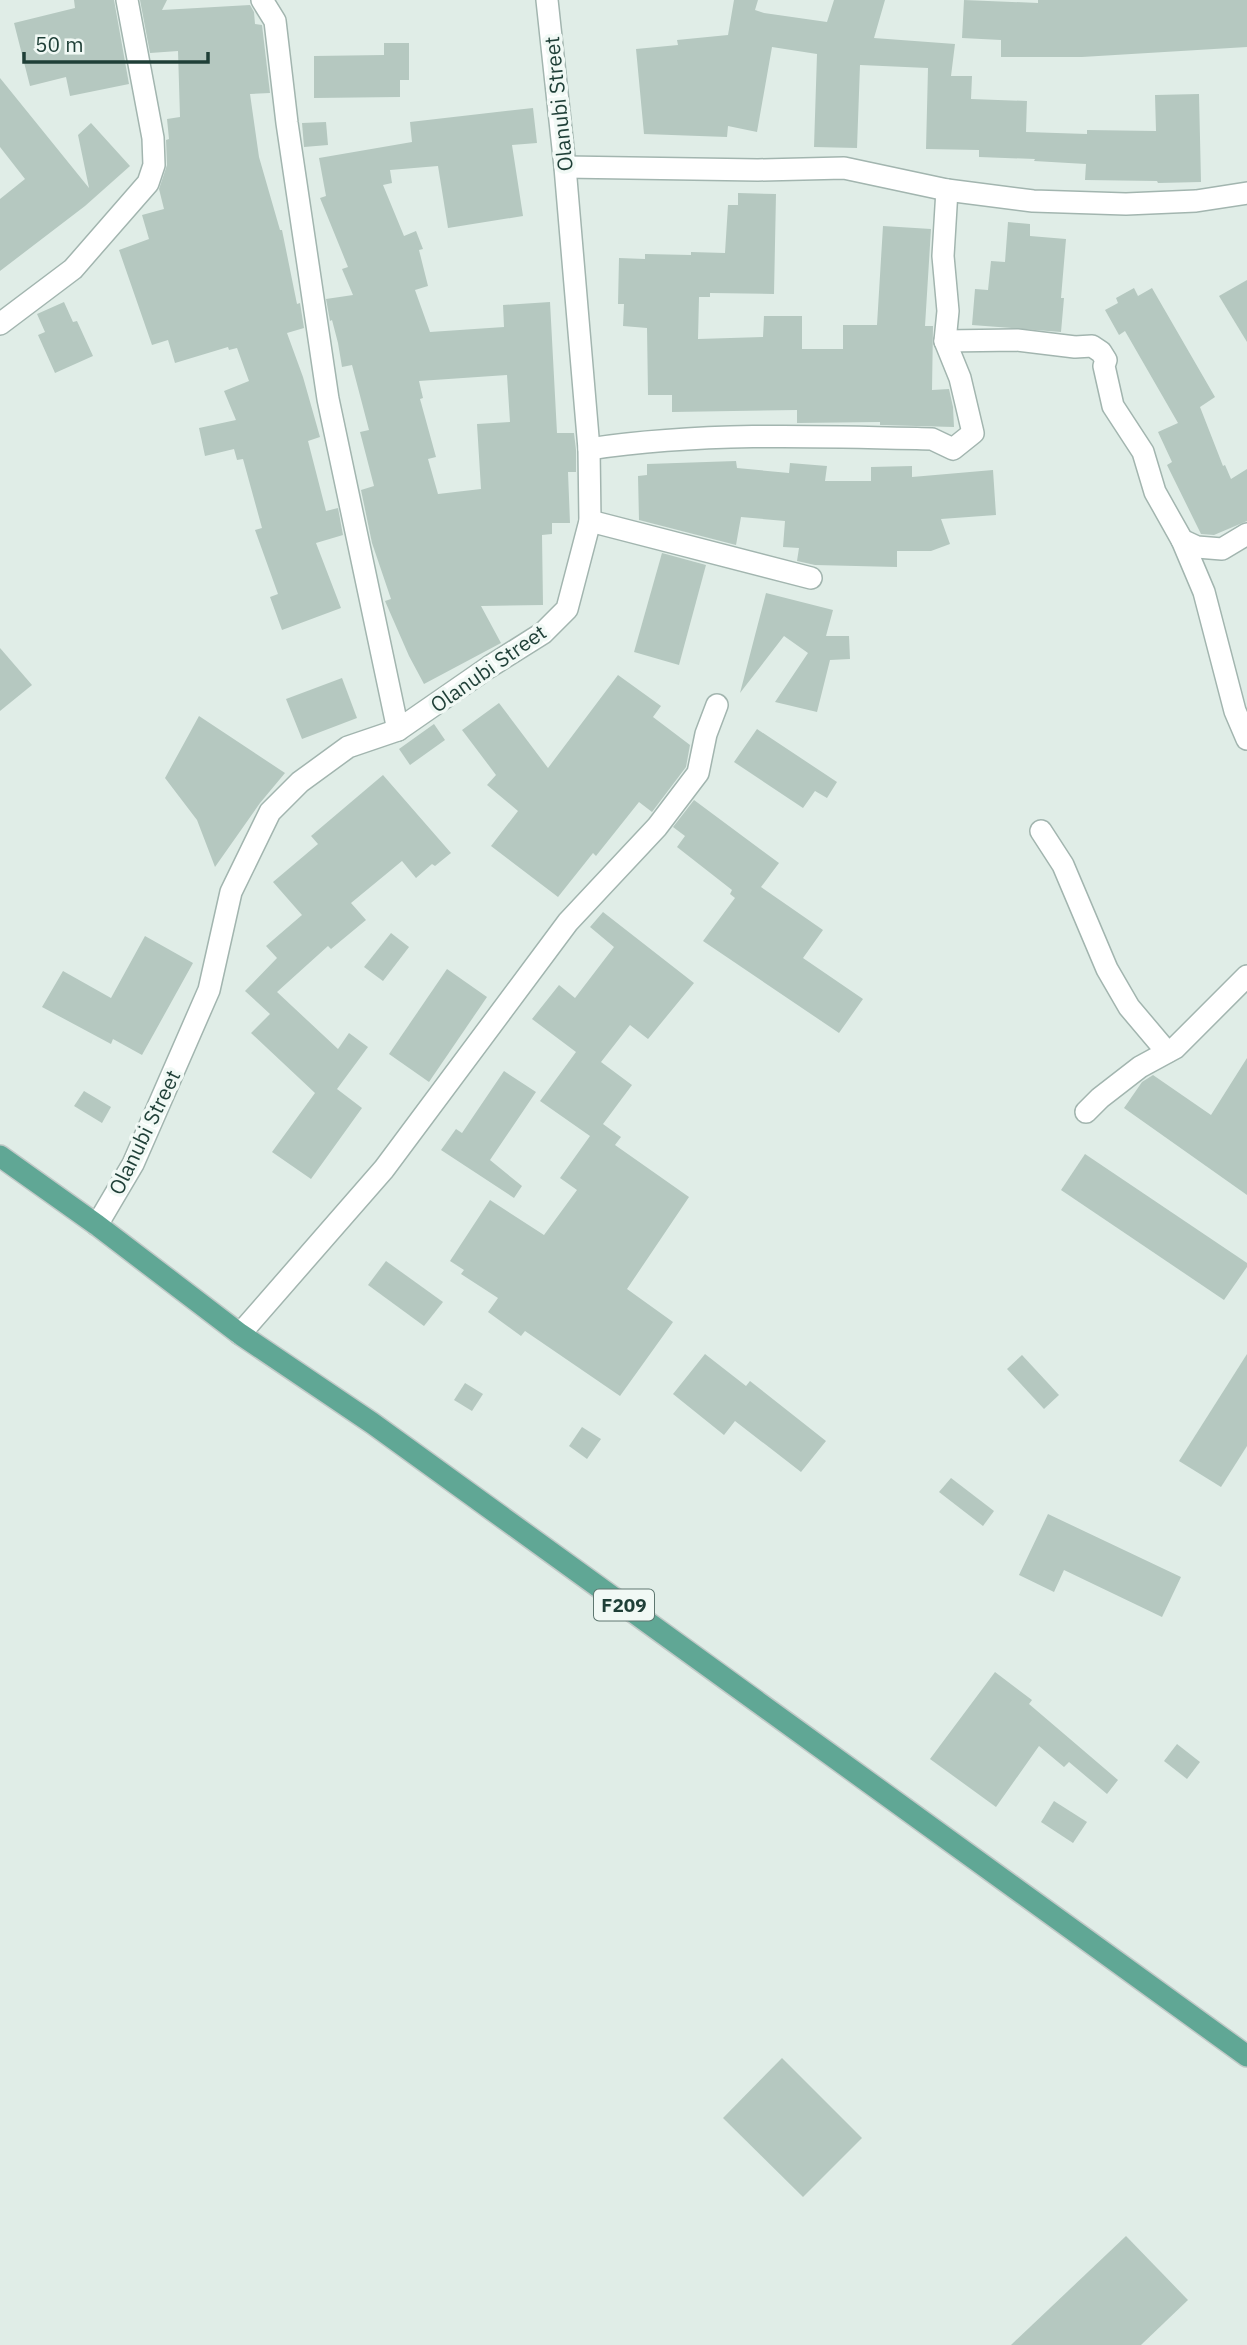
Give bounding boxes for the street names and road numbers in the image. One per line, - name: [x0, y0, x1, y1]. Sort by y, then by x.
- street label: Olanubi Street: [537, 35, 579, 173]
- street label: Olanubi Street: [424, 618, 552, 718]
- street label: Olanubi Street: [102, 1065, 186, 1199]
- road number: F209: [594, 1590, 654, 1620]

